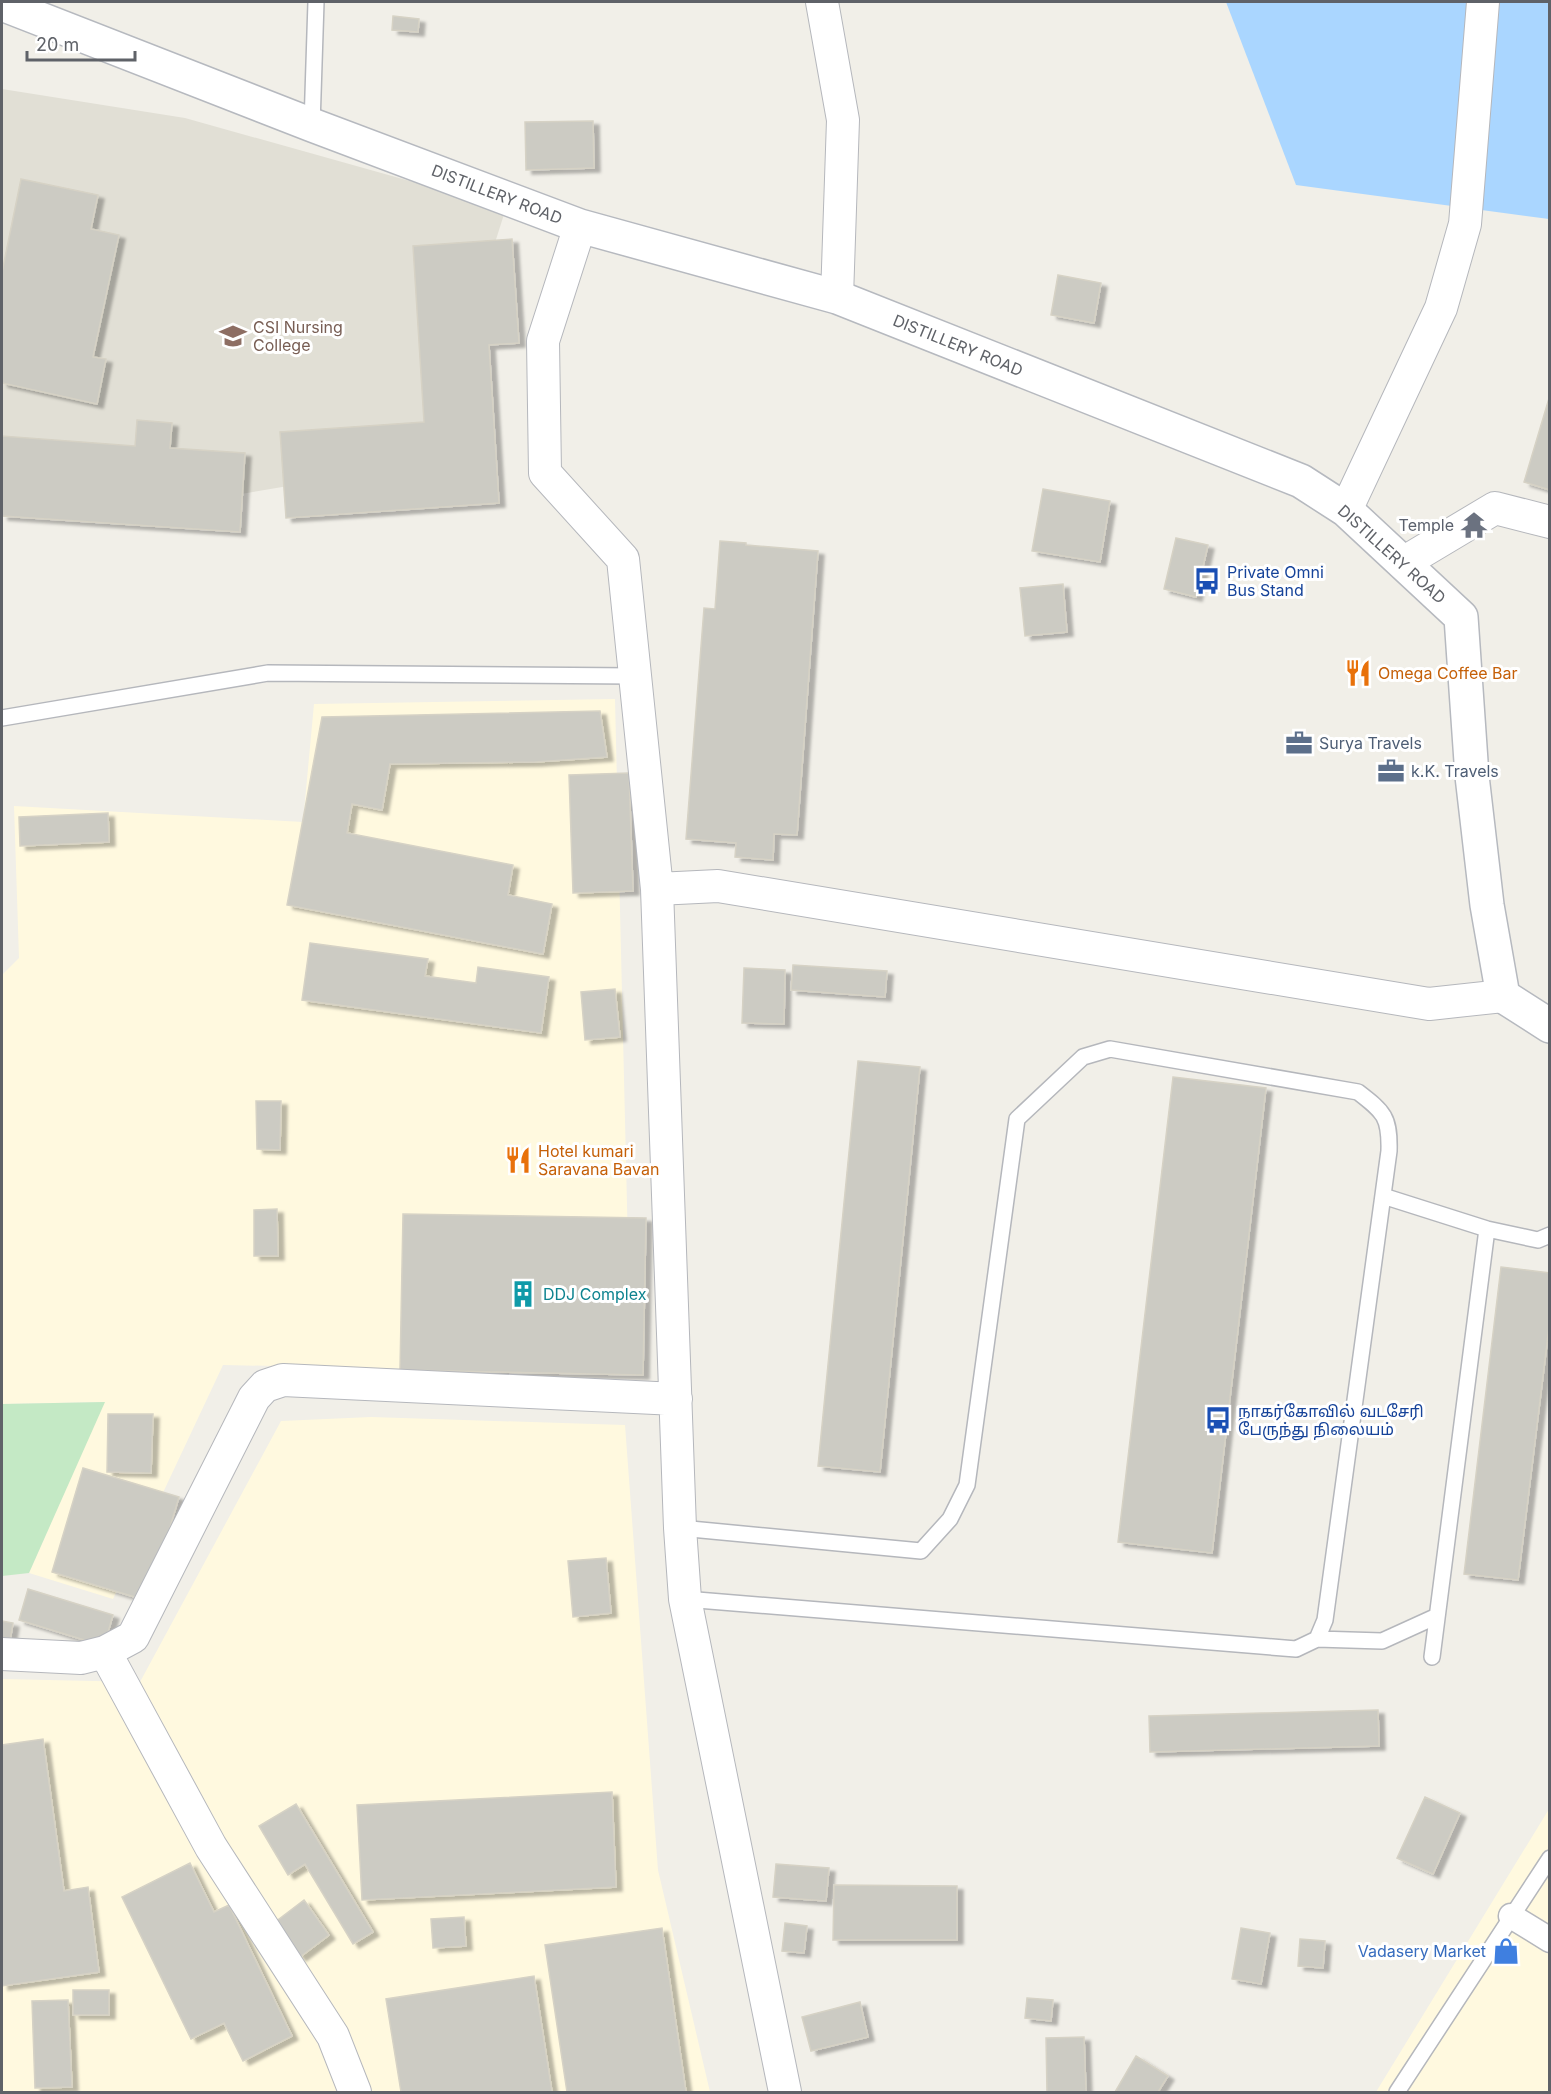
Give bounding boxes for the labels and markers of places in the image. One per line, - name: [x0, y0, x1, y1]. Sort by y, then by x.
- place label: CSI Nursing College: [253, 317, 343, 355]
- school or university icon: CSI Nursing College: [218, 321, 248, 351]
- temple icon: Temple: [1459, 510, 1489, 540]
- place label: Temple: [1399, 515, 1454, 535]
- place label: Private Omni Bus Stand: [1227, 562, 1324, 600]
- bus stop icon: Private Omni Bus Stand: [1192, 566, 1222, 596]
- restaurant icon: Omega Coffee Bar: [1343, 658, 1373, 688]
- place label: Omega Coffee Bar: [1378, 663, 1518, 683]
- office icon: Surya Travels: [1284, 728, 1314, 758]
- place label: Surya Travels: [1319, 733, 1422, 753]
- office icon: k.K. Travels: [1376, 756, 1406, 786]
- place label: k.K. Travels: [1411, 761, 1499, 781]
- place label: Hotel kumari Saravana Bavan: [538, 1141, 659, 1179]
- restaurant icon: Hotel kumari Saravana Bavan: [503, 1145, 533, 1175]
- building icon: DDJ Complex: [508, 1279, 538, 1309]
- place label: DDJ Complex: [543, 1284, 647, 1304]
- place label: நாகர்கோவில் வடசேரி பேருந்து நிலையம்: [1238, 1401, 1424, 1441]
- bus stop icon: நாகர்கோவில் வடசேரி பேருந்து நிலையம்: [1203, 1405, 1233, 1435]
- shop icon: Vadasery Market: [1491, 1936, 1521, 1966]
- place label: Vadasery Market: [1358, 1941, 1486, 1961]

